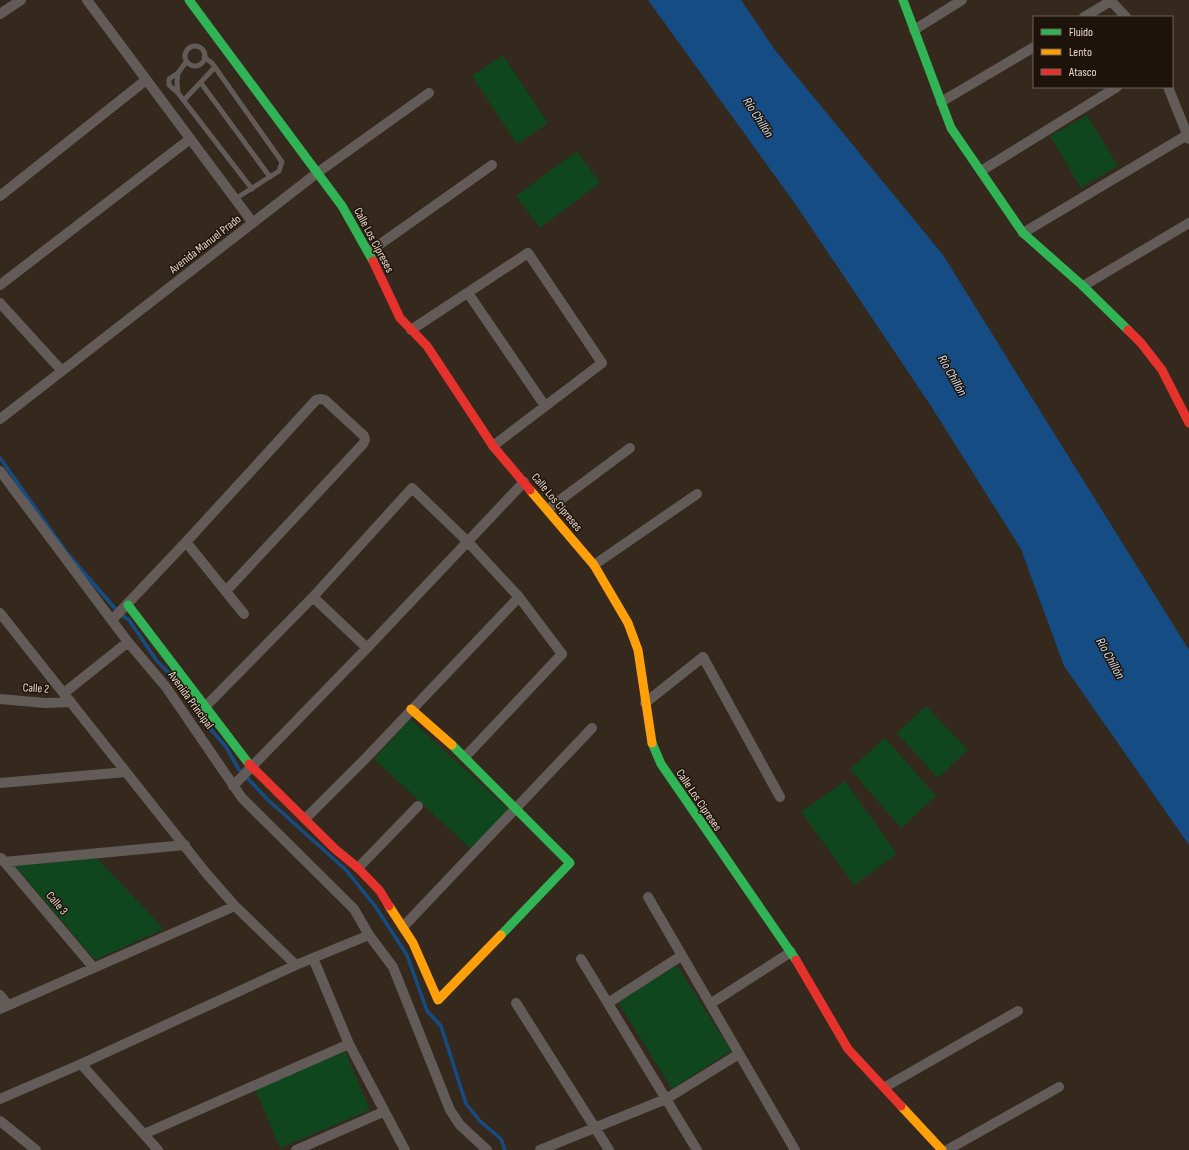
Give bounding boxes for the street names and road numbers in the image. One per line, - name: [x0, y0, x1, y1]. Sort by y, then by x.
- street label: Calle Los Cipreses: [350, 205, 397, 275]
- street label: Avenida Manuel Prado: [166, 212, 244, 278]
- street label: Calle Los Cipreses: [528, 470, 585, 535]
- street label: Avenida Principal: [164, 668, 217, 732]
- street label: Calle 2: [22, 680, 50, 697]
- street label: Calle Los Cipreses: [672, 766, 725, 834]
- street label: Calle 3: [42, 888, 71, 918]

